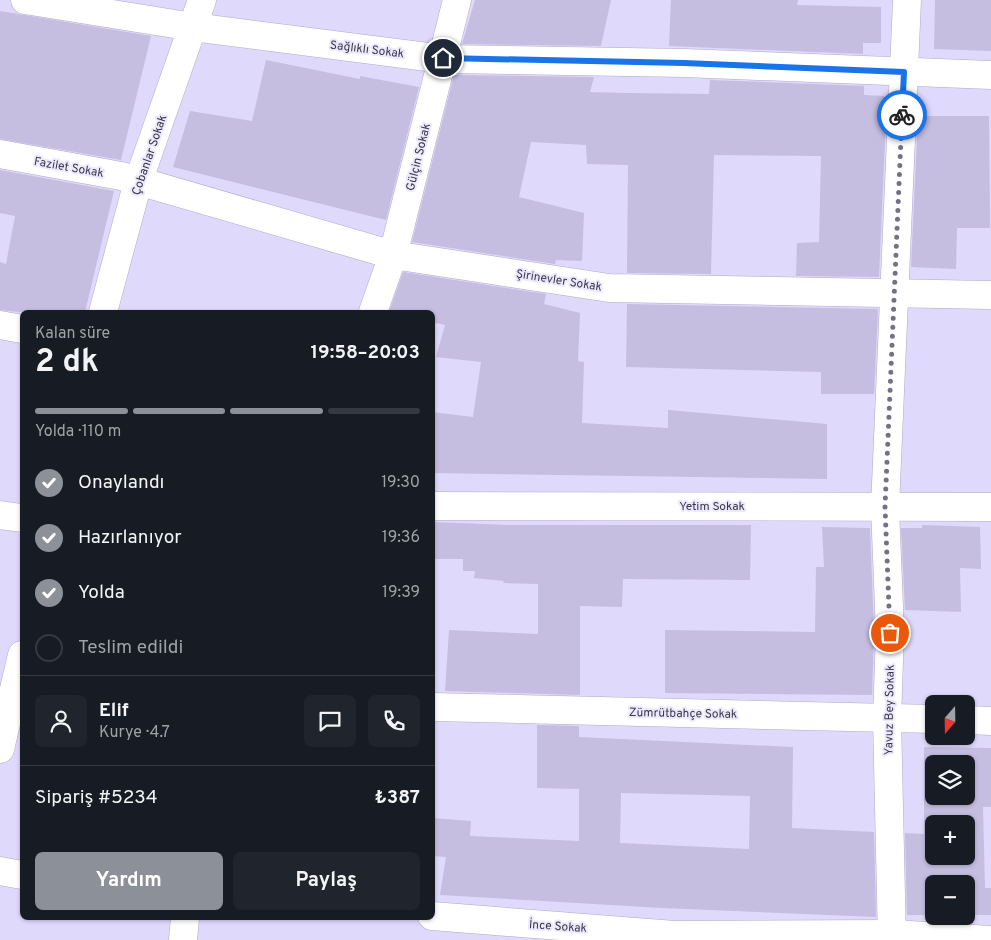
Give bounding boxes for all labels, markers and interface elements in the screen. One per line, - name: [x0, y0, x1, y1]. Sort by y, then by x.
- pin: [422, 37, 464, 79]
- street label: Sağlıklı Sokak: [329, 38, 405, 62]
- icon: home: [429, 44, 457, 72]
- courier: [877, 90, 927, 140]
- icon: bike: [888, 101, 916, 129]
- street label: Çobanlar Sokak: [129, 113, 171, 198]
- street label: Gülçin Sokak: [403, 122, 435, 193]
- street label: Fazilet Sokak: [33, 154, 105, 182]
- street label: Şirinevler Sokak: [515, 266, 603, 296]
- text: Kalan süre: [35, 324, 110, 344]
- text: 19:58–20:03: [311, 341, 420, 365]
- text: 2 dk: [35, 343, 99, 383]
- text: Yolda · 110 m: [35, 422, 121, 442]
- icon: check: [35, 469, 63, 497]
- text: Onaylandı: [78, 471, 164, 495]
- text: 19:30: [381, 473, 420, 493]
- street label: Yetim Sokak: [679, 499, 745, 515]
- icon: check: [35, 524, 63, 552]
- text: Hazırlanıyor: [78, 526, 182, 550]
- text: 19:36: [382, 528, 420, 548]
- icon: check: [35, 579, 63, 607]
- text: Yolda: [78, 581, 125, 605]
- text: 19:39: [382, 583, 420, 603]
- pin: [869, 612, 911, 654]
- icon: bag: [876, 619, 904, 647]
- text: Teslim edildi: [78, 636, 183, 660]
- street label: Yavuz Bey Sokak: [881, 665, 899, 756]
- button: person: [35, 695, 87, 747]
- button: chat: [304, 695, 356, 747]
- button: phone: [368, 695, 420, 747]
- north arrow: [925, 695, 975, 745]
- map controls: [925, 695, 975, 925]
- text: Elif: [99, 699, 129, 723]
- street label: Zümrütbahçe Sokak: [629, 705, 737, 723]
- text: Kurye · 4.7: [99, 723, 170, 743]
- button: layers: [925, 755, 975, 805]
- text: Sipariş #5234: [35, 786, 158, 810]
- text: ₺387: [374, 786, 420, 810]
- button: +: [925, 815, 975, 865]
- button: Yardım: [35, 852, 223, 910]
- button: Paylaş: [233, 852, 420, 910]
- button: −: [925, 875, 975, 925]
- street label: İnce Sokak: [528, 917, 587, 937]

